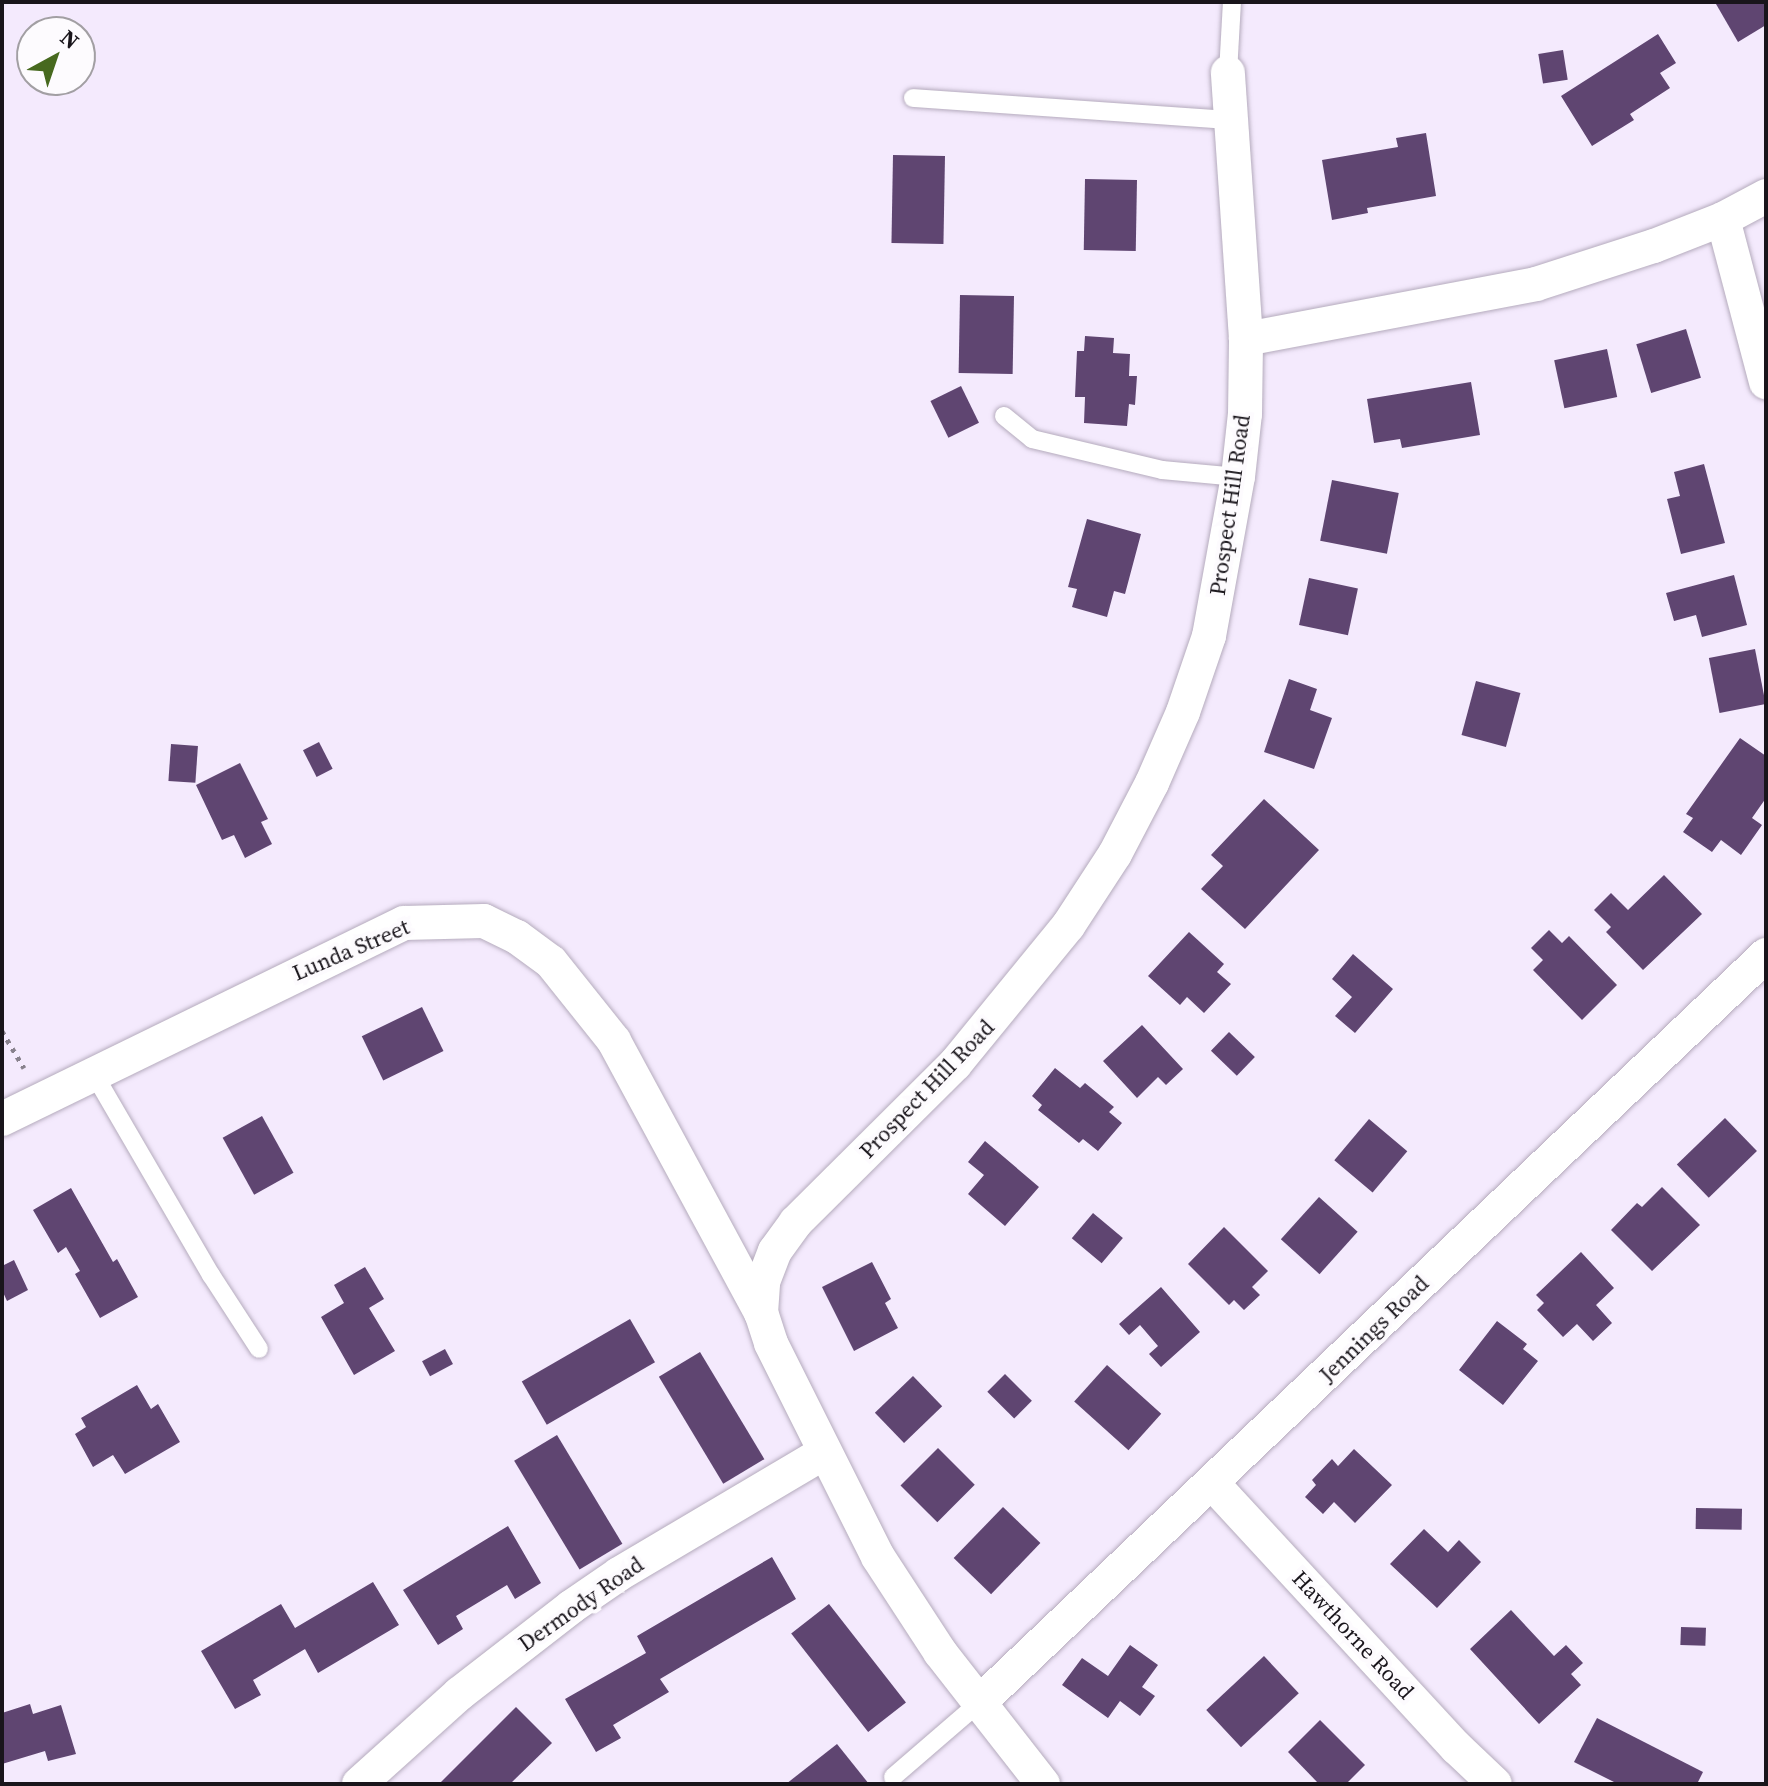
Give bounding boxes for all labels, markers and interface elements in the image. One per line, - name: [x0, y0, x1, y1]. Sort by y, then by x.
- north arrow: [16, 16, 96, 96]
- text: N: [54, 23, 86, 56]
- street label: Prospect Hill Road: [1204, 413, 1256, 597]
- street label: Lunda Street: [289, 914, 413, 986]
- street label: Prospect Hill Road: [854, 1014, 1000, 1164]
- street label: Jennings Road: [1314, 1270, 1434, 1388]
- street label: Dermody Road: [513, 1551, 649, 1657]
- street label: Hawthorne Road: [1287, 1565, 1419, 1705]

